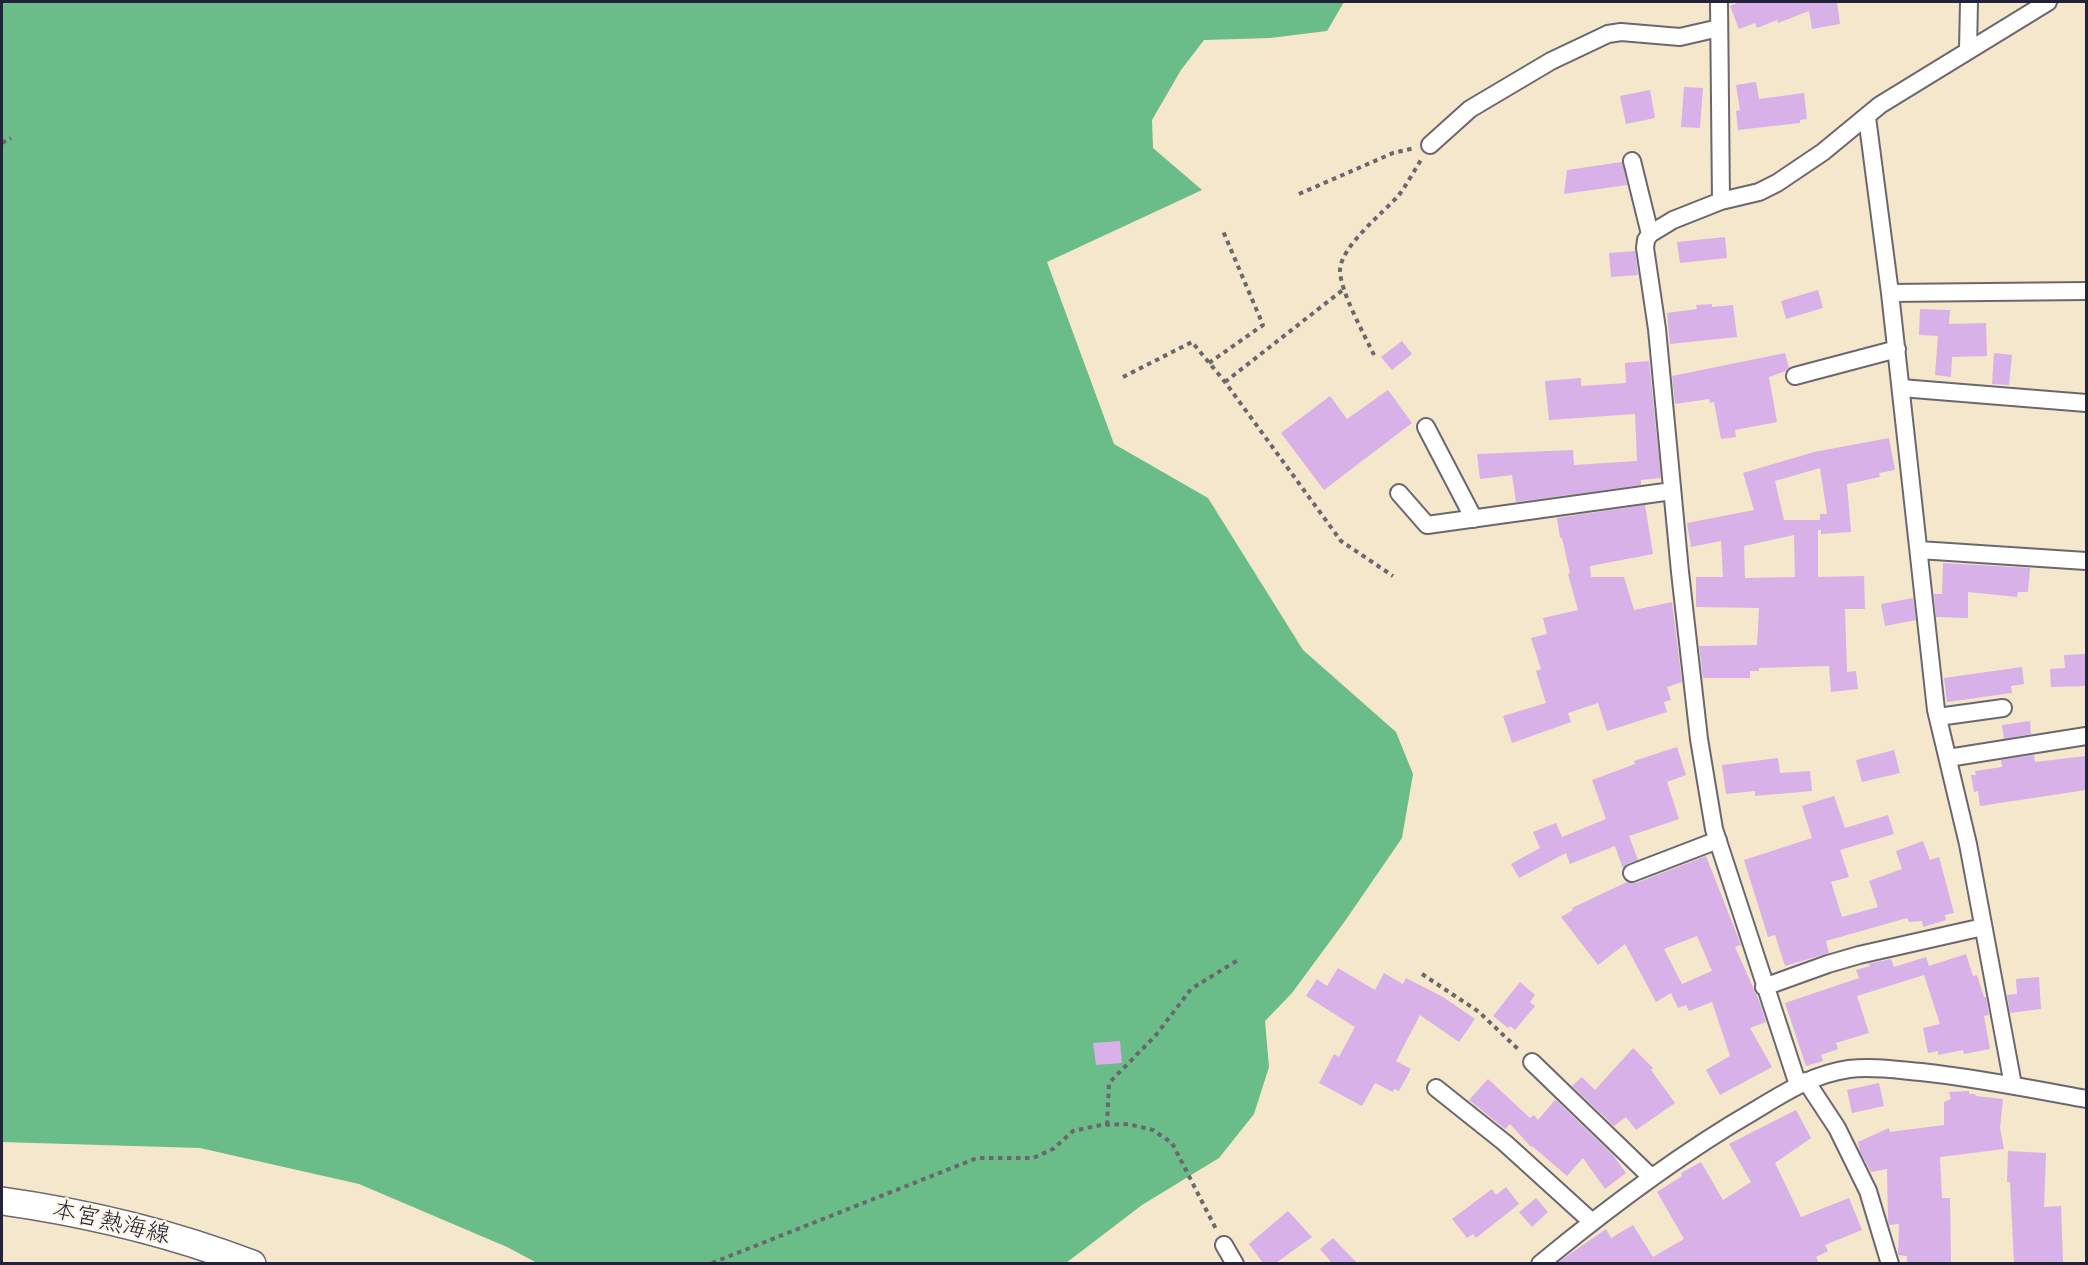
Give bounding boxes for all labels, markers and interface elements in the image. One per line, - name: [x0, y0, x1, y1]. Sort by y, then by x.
- street label: 本宮熱海線: [49, 1195, 173, 1251]

